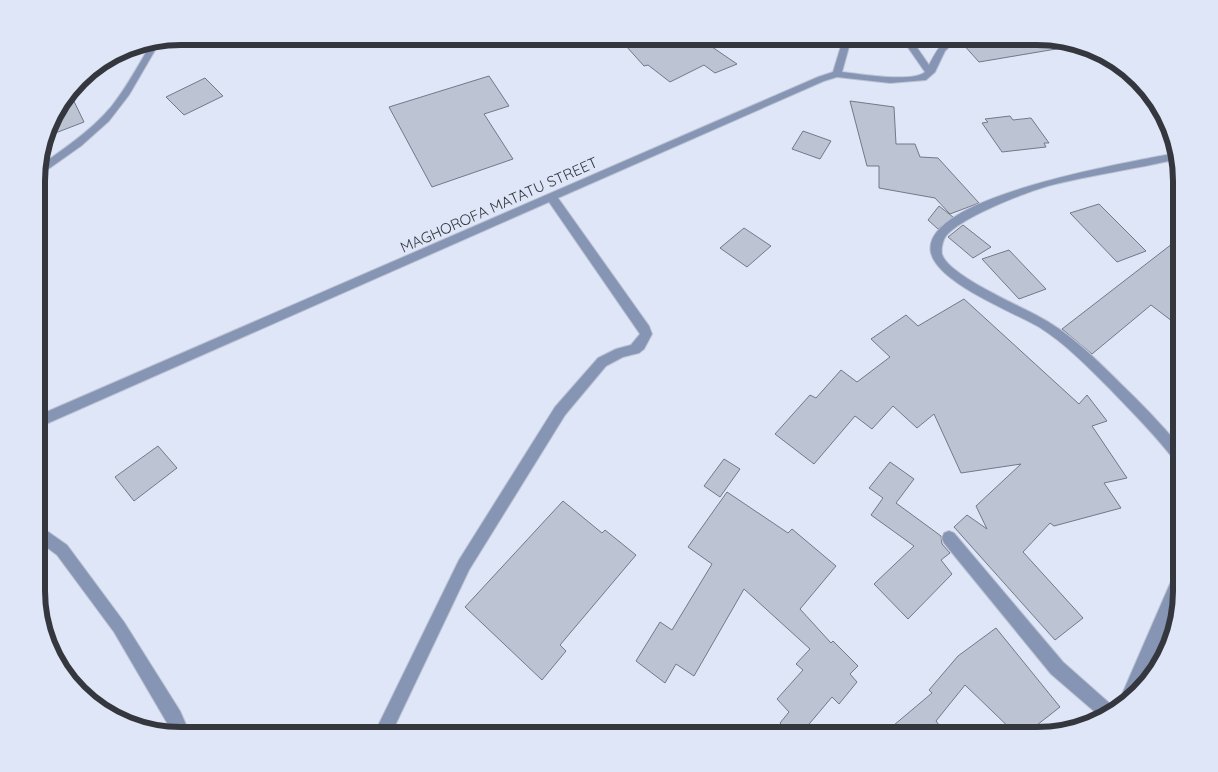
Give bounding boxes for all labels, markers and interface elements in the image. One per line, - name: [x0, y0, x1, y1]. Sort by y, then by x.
- street label: MAGHOROFA MATATU STREET: [397, 152, 600, 257]

